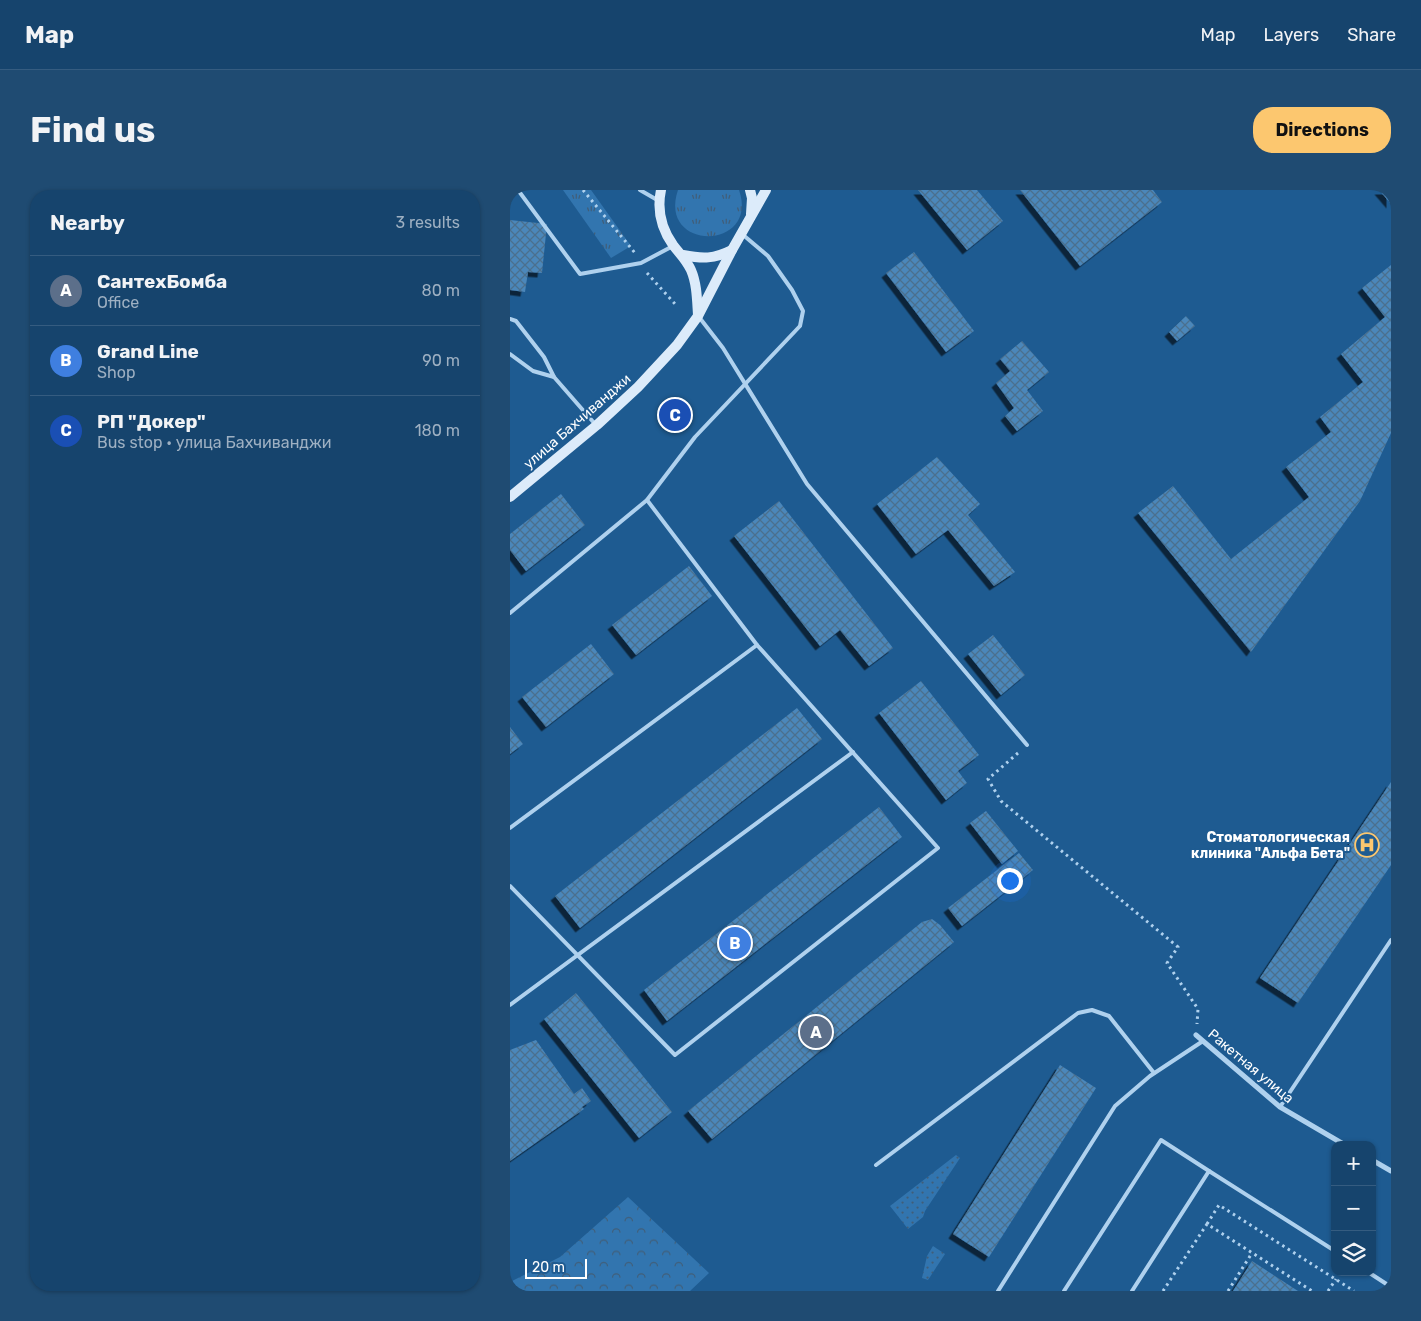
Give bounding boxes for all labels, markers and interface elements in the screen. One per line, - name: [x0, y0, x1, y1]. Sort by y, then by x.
- text: Map: [25, 21, 74, 49]
- text: Map: [1201, 24, 1236, 46]
- text: Layers: [1264, 24, 1319, 46]
- text: Share: [1347, 24, 1396, 46]
- button: Directions: [1253, 107, 1391, 153]
- text: Find us: [30, 109, 155, 151]
- text: Nearby: [50, 210, 125, 235]
- text: 3 results: [395, 213, 460, 232]
- text: СантехБомба: [97, 270, 227, 293]
- text: A: [60, 281, 72, 300]
- text: 80 m: [422, 281, 460, 300]
- text: Office: [97, 293, 139, 312]
- text: Grand Line: [97, 340, 199, 363]
- text: B: [60, 351, 72, 370]
- text: 90 m: [422, 351, 460, 370]
- text: Shop: [97, 363, 135, 382]
- street label: улица Бахчиванджи: [520, 370, 634, 473]
- pin: C: [659, 396, 691, 434]
- text: РП "Докер": [97, 410, 206, 433]
- text: C: [60, 421, 72, 440]
- text: 180 m: [415, 421, 460, 440]
- text: Bus stop · улица Бахчиванджи: [97, 433, 332, 452]
- place label: Стоматологическая клиника "Альфа Бета": [1191, 829, 1350, 862]
- hospital icon: Стоматологическая клиника "Альфа Бета": [1354, 832, 1380, 858]
- your location: [997, 868, 1023, 894]
- pin: B: [719, 924, 751, 962]
- pin: A: [800, 1013, 832, 1051]
- street label: Ракетная улица: [1204, 1026, 1297, 1107]
- map controls: [1331, 1141, 1376, 1276]
- button: +: [1331, 1141, 1376, 1186]
- button: −: [1331, 1186, 1376, 1231]
- button: layers: [1331, 1231, 1376, 1276]
- scale bar: [525, 1256, 588, 1279]
- text: 20 m: [532, 1259, 565, 1276]

